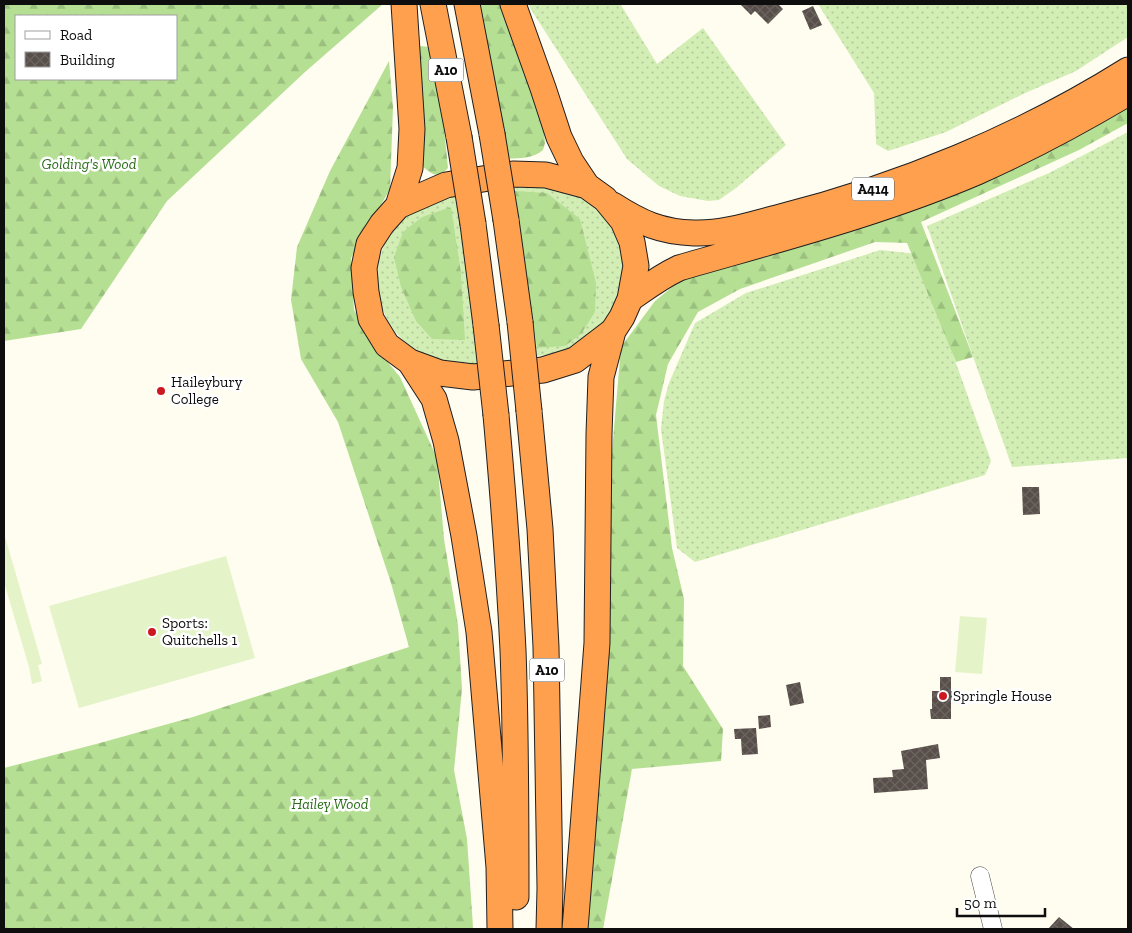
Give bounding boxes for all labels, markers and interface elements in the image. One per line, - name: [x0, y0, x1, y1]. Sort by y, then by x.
- legend: [15, 15, 178, 80]
- text: Road: [60, 26, 93, 44]
- text: Building: [60, 51, 115, 69]
- road number: A10: [428, 58, 464, 82]
- park label: Golding's Wood: [42, 155, 137, 173]
- road number: A414: [852, 178, 894, 200]
- place label: Haileybury College: [171, 373, 243, 408]
- marker: Haileybury College: [155, 385, 167, 397]
- place label: Sports: Quitchells 1: [162, 614, 238, 649]
- marker: Sports: Quitchells 1: [146, 626, 158, 638]
- road number: A10: [530, 658, 564, 682]
- place label: Springle House: [953, 687, 1052, 705]
- marker: Springle House: [937, 690, 949, 702]
- park label: Hailey Wood: [292, 795, 369, 813]
- scale bar: [957, 886, 1044, 918]
- text: 50 m: [964, 894, 997, 912]

